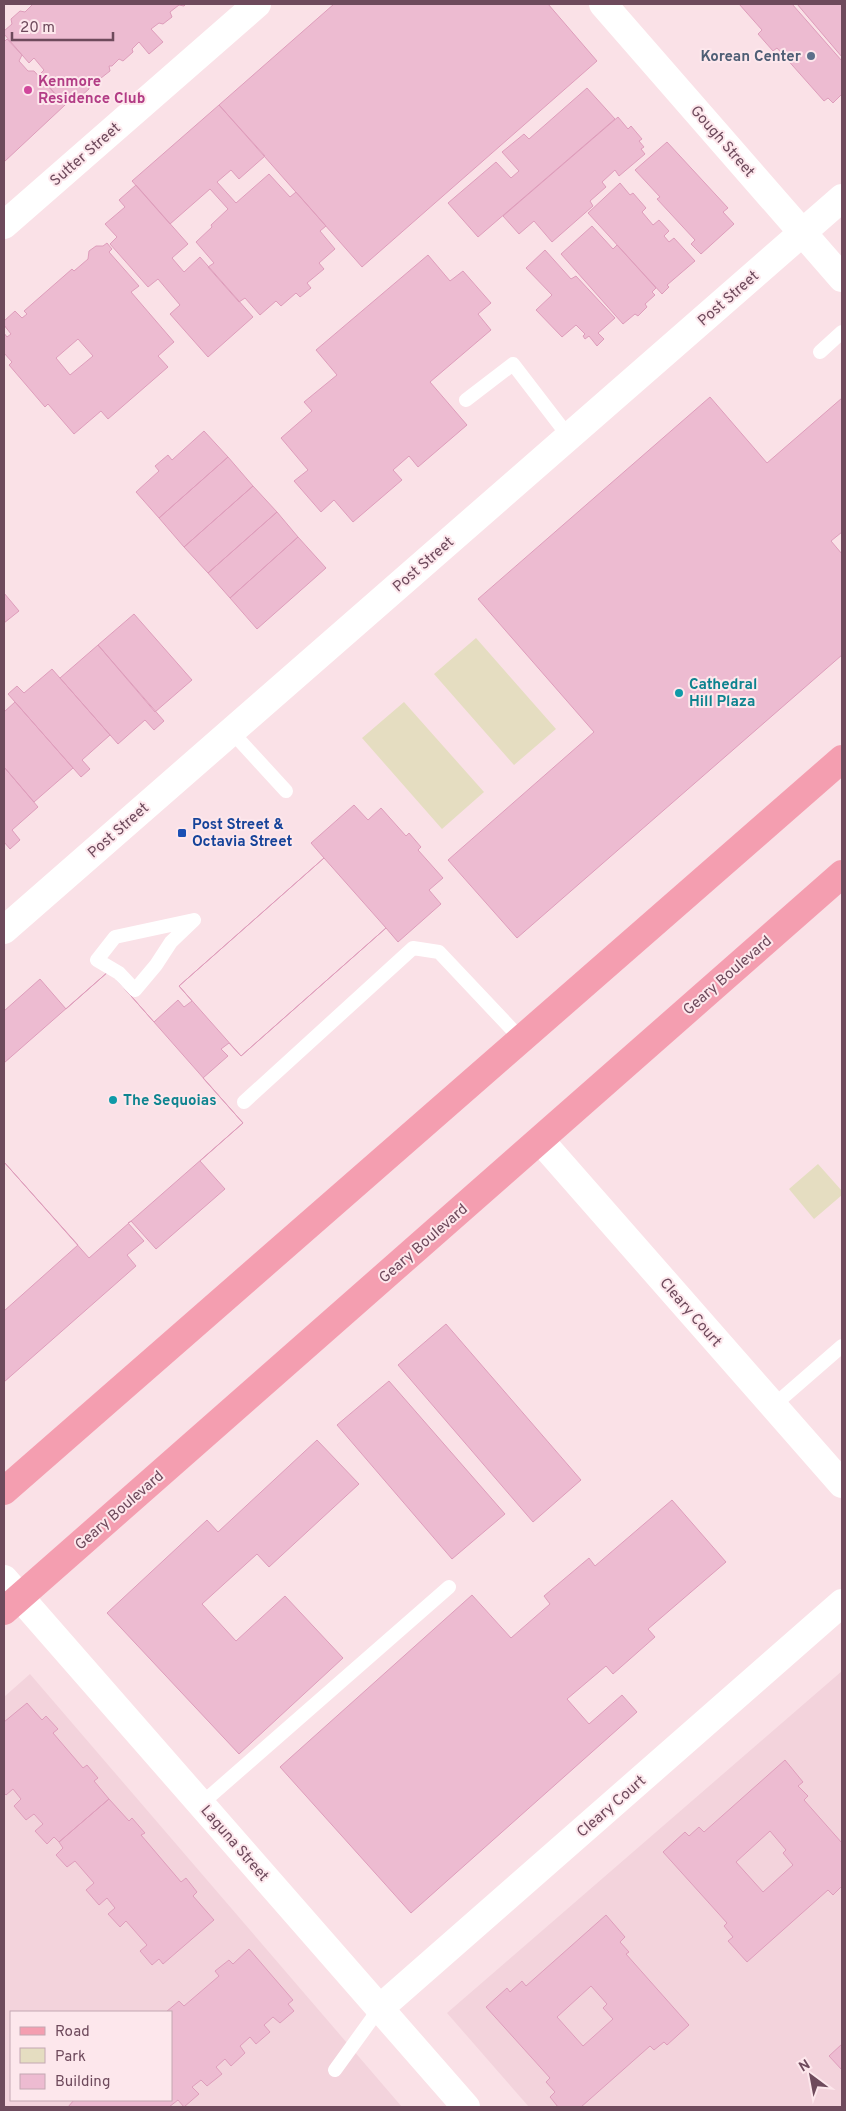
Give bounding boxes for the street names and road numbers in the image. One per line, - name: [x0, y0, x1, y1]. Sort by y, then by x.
- street label: Gough Street: [686, 102, 758, 182]
- street label: Sutter Street: [47, 119, 125, 191]
- street label: Post Street: [694, 267, 764, 331]
- street label: Post Street: [389, 533, 459, 597]
- street label: Post Street: [84, 799, 154, 863]
- street label: Geary Boulevard: [680, 932, 776, 1020]
- street label: Geary Boulevard: [376, 1200, 472, 1288]
- street label: Cleary Court: [655, 1274, 725, 1352]
- street label: Geary Boulevard: [72, 1467, 168, 1555]
- street label: Cleary Court: [573, 1772, 651, 1842]
- street label: Laguna Street: [196, 1802, 272, 1886]

